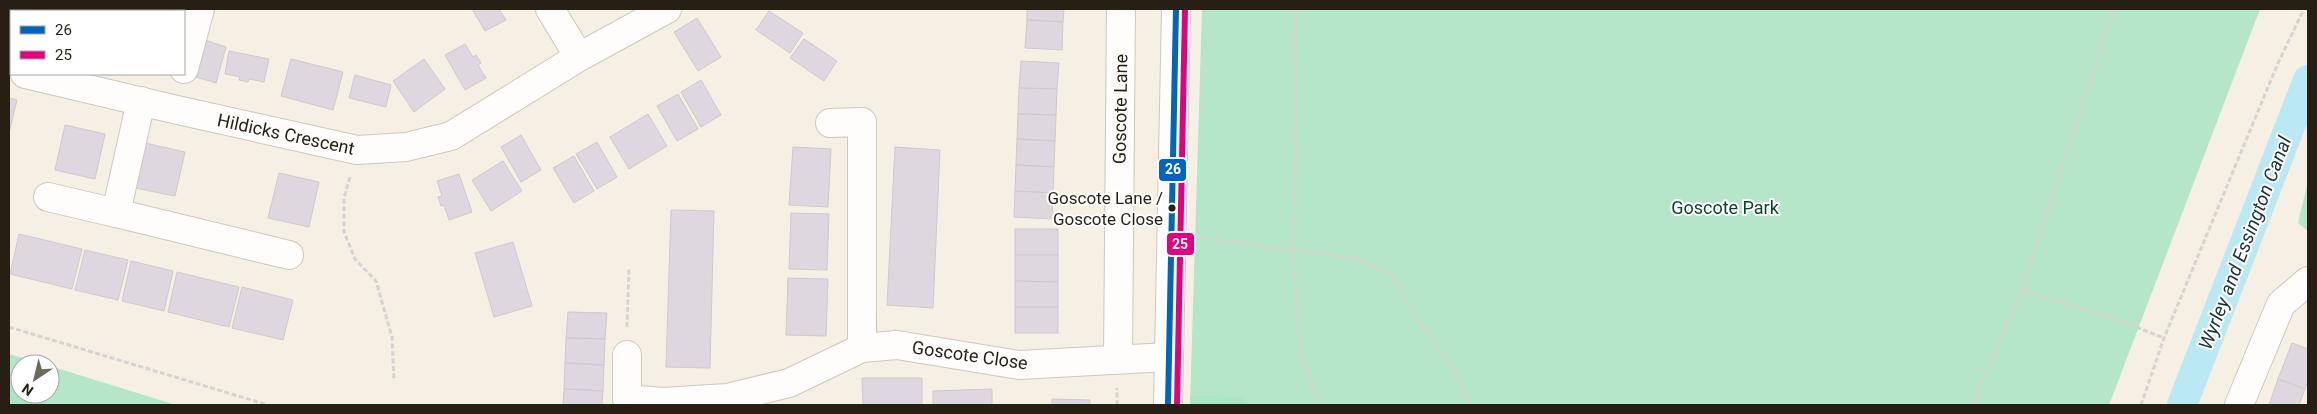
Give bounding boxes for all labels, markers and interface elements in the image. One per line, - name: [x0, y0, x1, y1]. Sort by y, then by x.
- legend: [10, 10, 185, 75]
- text: 26: [55, 21, 72, 39]
- text: 25: [55, 46, 72, 64]
- street label: Goscote Lane: [1109, 54, 1131, 164]
- street label: Hildicks Crescent: [215, 109, 357, 159]
- water label: Wyrley and Essington Canal: [2194, 133, 2297, 353]
- line badge: 26: [1158, 158, 1187, 182]
- text: 26: [1165, 161, 1181, 177]
- place label: Goscote Lane / Goscote Close: [1048, 188, 1163, 229]
- park label: Goscote Park: [1671, 197, 1780, 218]
- marker: Goscote Lane / Goscote Close: [1167, 203, 1177, 213]
- line badge: 25: [1166, 232, 1195, 256]
- text: 25: [1172, 236, 1188, 252]
- street label: Goscote Close: [911, 336, 1029, 374]
- north arrow: [10, 354, 60, 404]
- text: N: [19, 380, 36, 399]

